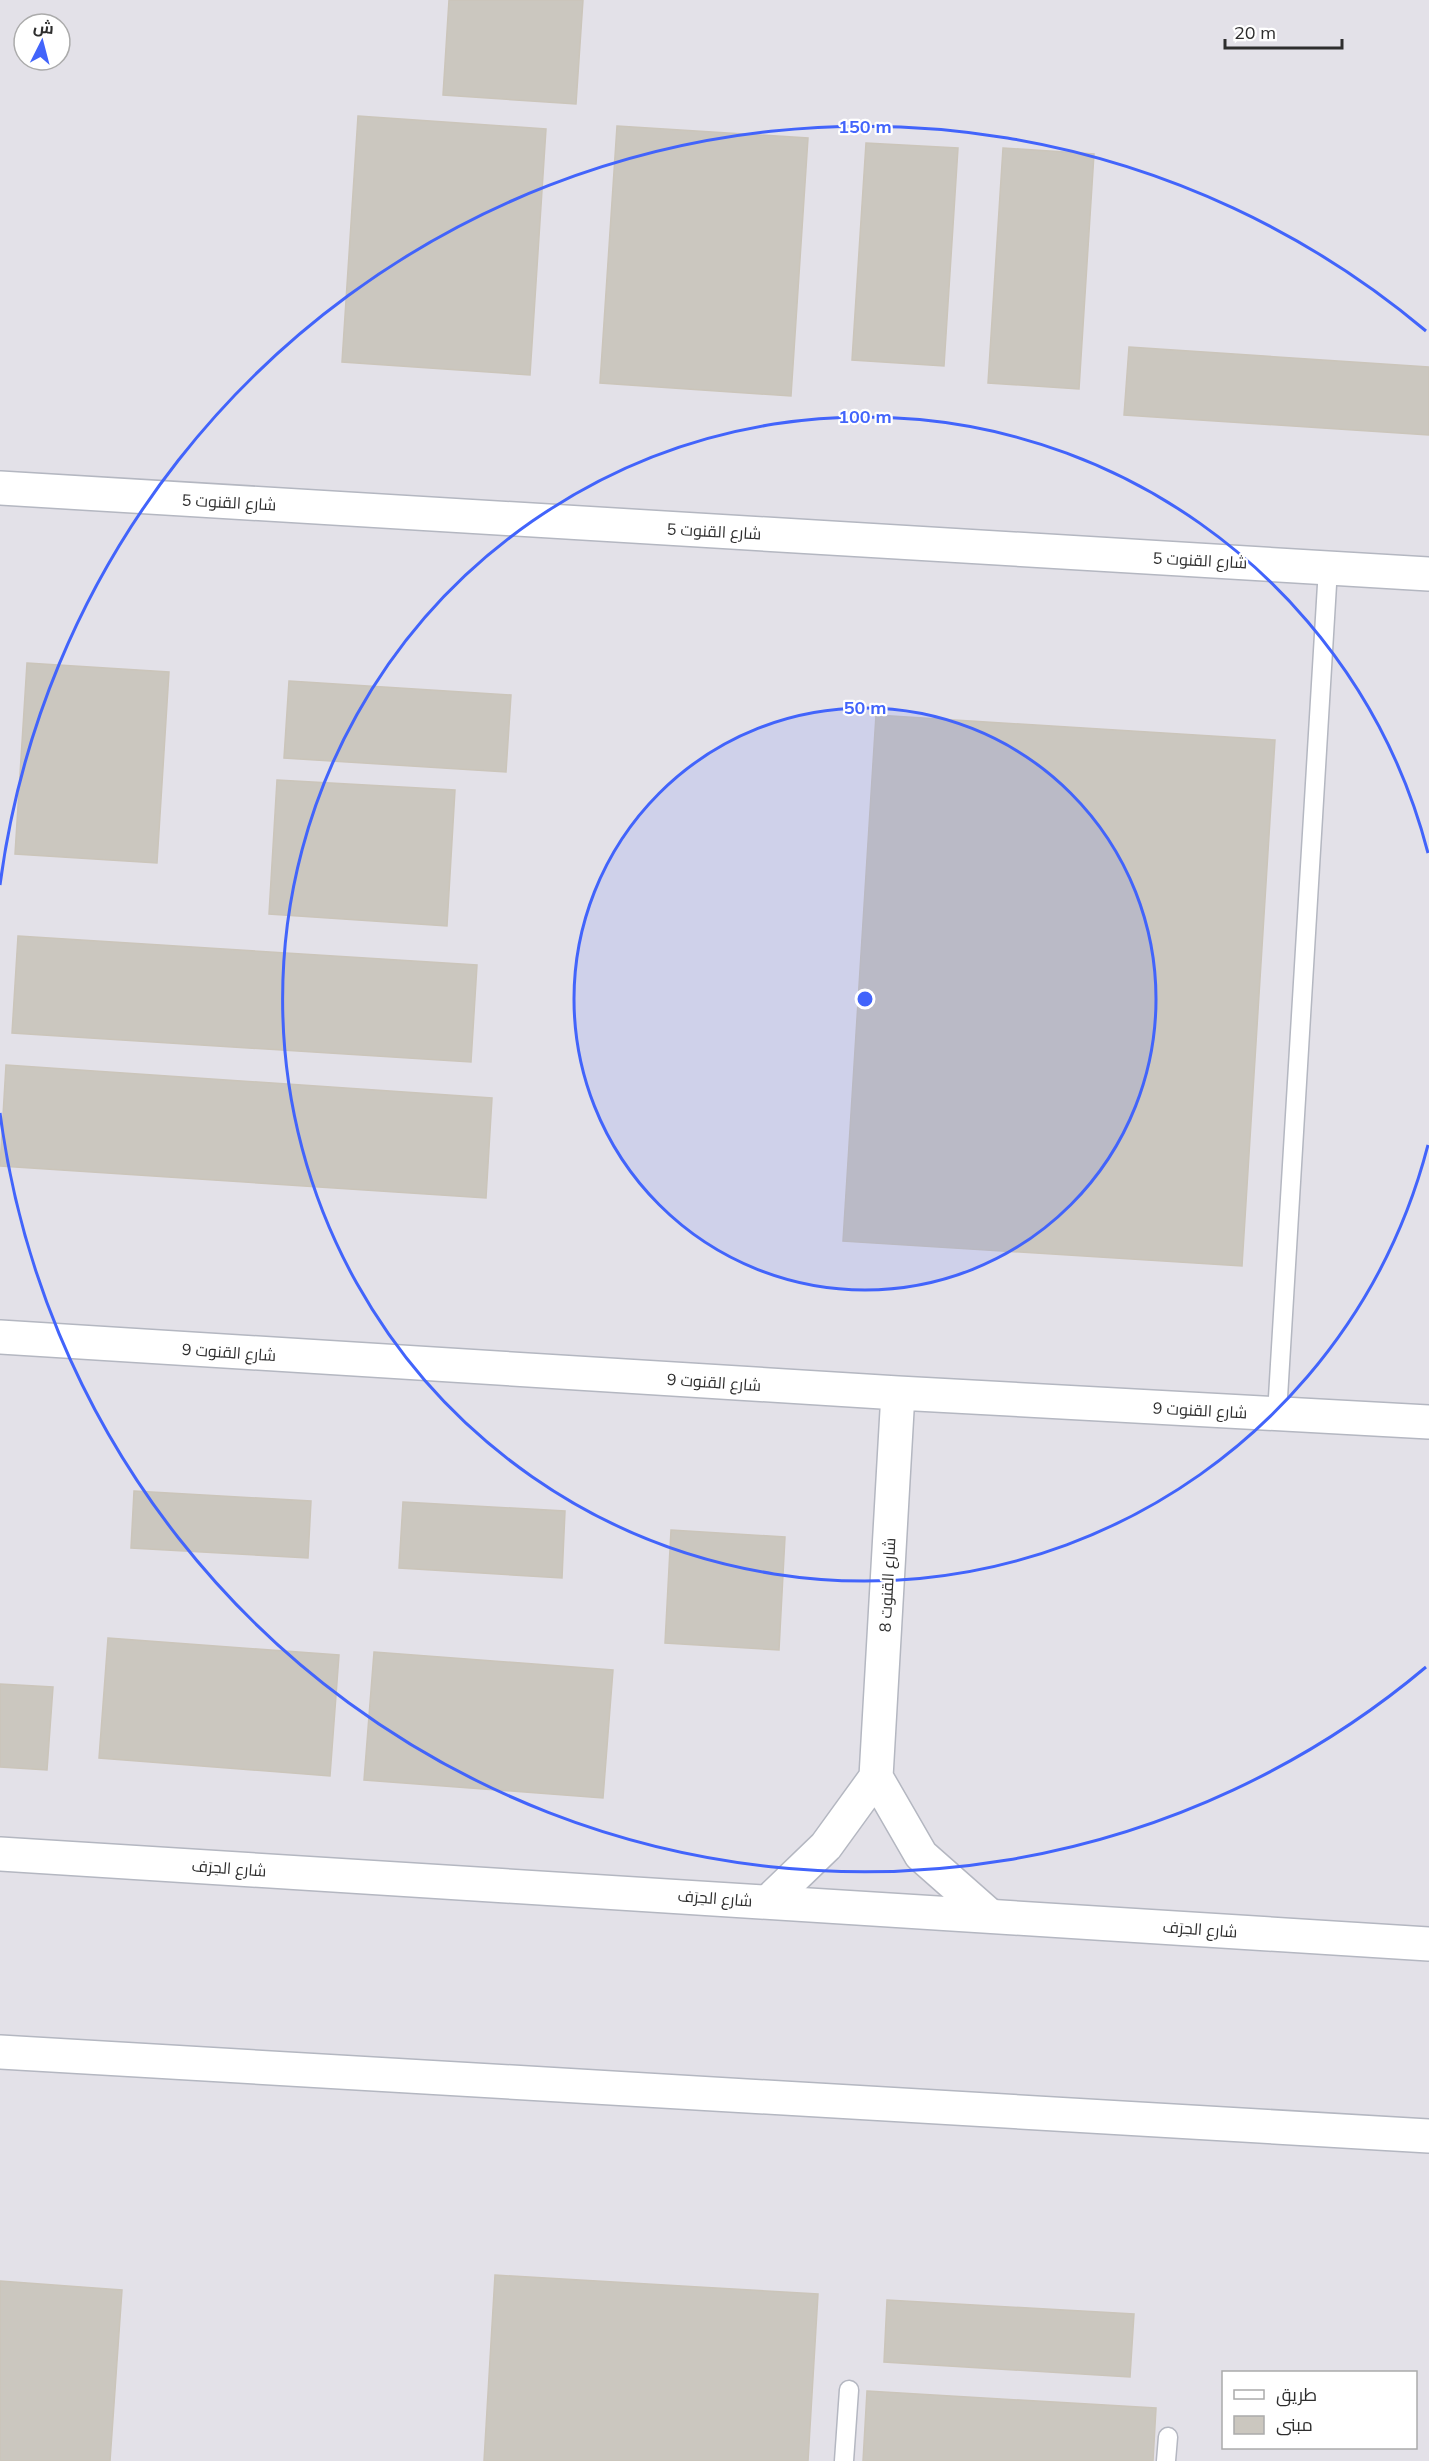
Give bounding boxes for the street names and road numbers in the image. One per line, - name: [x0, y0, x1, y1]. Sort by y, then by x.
- street label: شارع القنوت 5: [181, 490, 277, 516]
- street label: شارع القنوت 5: [666, 519, 762, 545]
- street label: شارع القنوت 5: [1152, 548, 1248, 574]
- street label: شارع القنوت 9: [181, 1339, 277, 1367]
- street label: شارع القنوت 9: [666, 1369, 762, 1397]
- street label: شارع القنوت 9: [1152, 1398, 1248, 1424]
- street label: شارع القنوت 8: [875, 1537, 901, 1633]
- street label: شارع الحِرَف: [191, 1855, 267, 1883]
- street label: شارع الحِرَف: [677, 1885, 753, 1913]
- street label: شارع الحِرَف: [1162, 1916, 1238, 1944]

